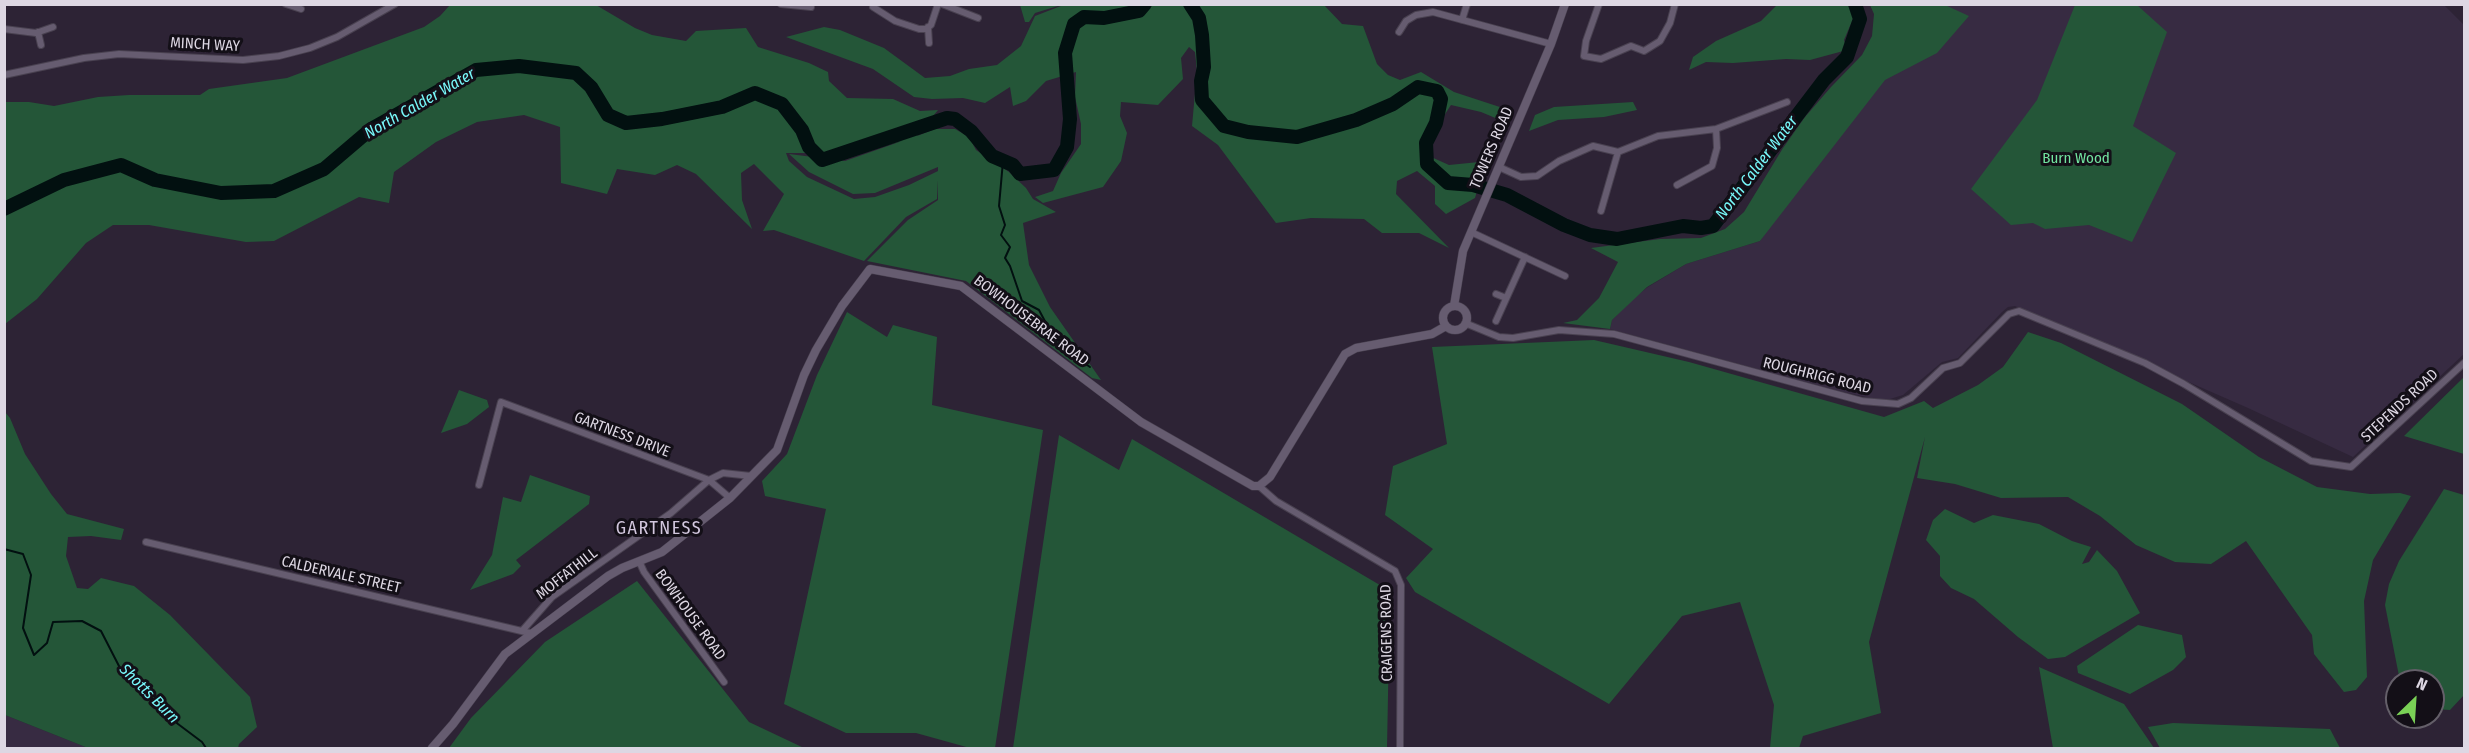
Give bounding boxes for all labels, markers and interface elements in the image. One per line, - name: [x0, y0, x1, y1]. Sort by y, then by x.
- street label: MINCH WAY: [170, 34, 240, 56]
- water label: North Calder Water: [361, 65, 479, 143]
- street label: TOWERS ROAD: [1467, 104, 1517, 192]
- water label: North Calder Water: [1712, 113, 1802, 223]
- park label: Burn Wood: [2042, 150, 2110, 168]
- street label: BOWHOUSEBRAE ROAD: [970, 272, 1092, 370]
- street label: ROUGHRIGG ROAD: [1761, 354, 1873, 398]
- street label: STEPENDS ROAD: [2358, 366, 2442, 446]
- street label: GARTNESS DRIVE: [572, 408, 672, 462]
- district label: GARTNESS: [616, 518, 702, 540]
- street label: MOFFATHILL: [533, 545, 601, 603]
- street label: CALDERVALE STREET: [280, 553, 402, 597]
- street label: BOWHOUSE ROAD: [651, 566, 729, 664]
- street label: CRAIGENS ROAD: [1377, 584, 1397, 682]
- water label: Shotts Burn: [115, 660, 183, 728]
- north arrow: [2385, 669, 2445, 729]
- text: N: [2414, 673, 2430, 695]

